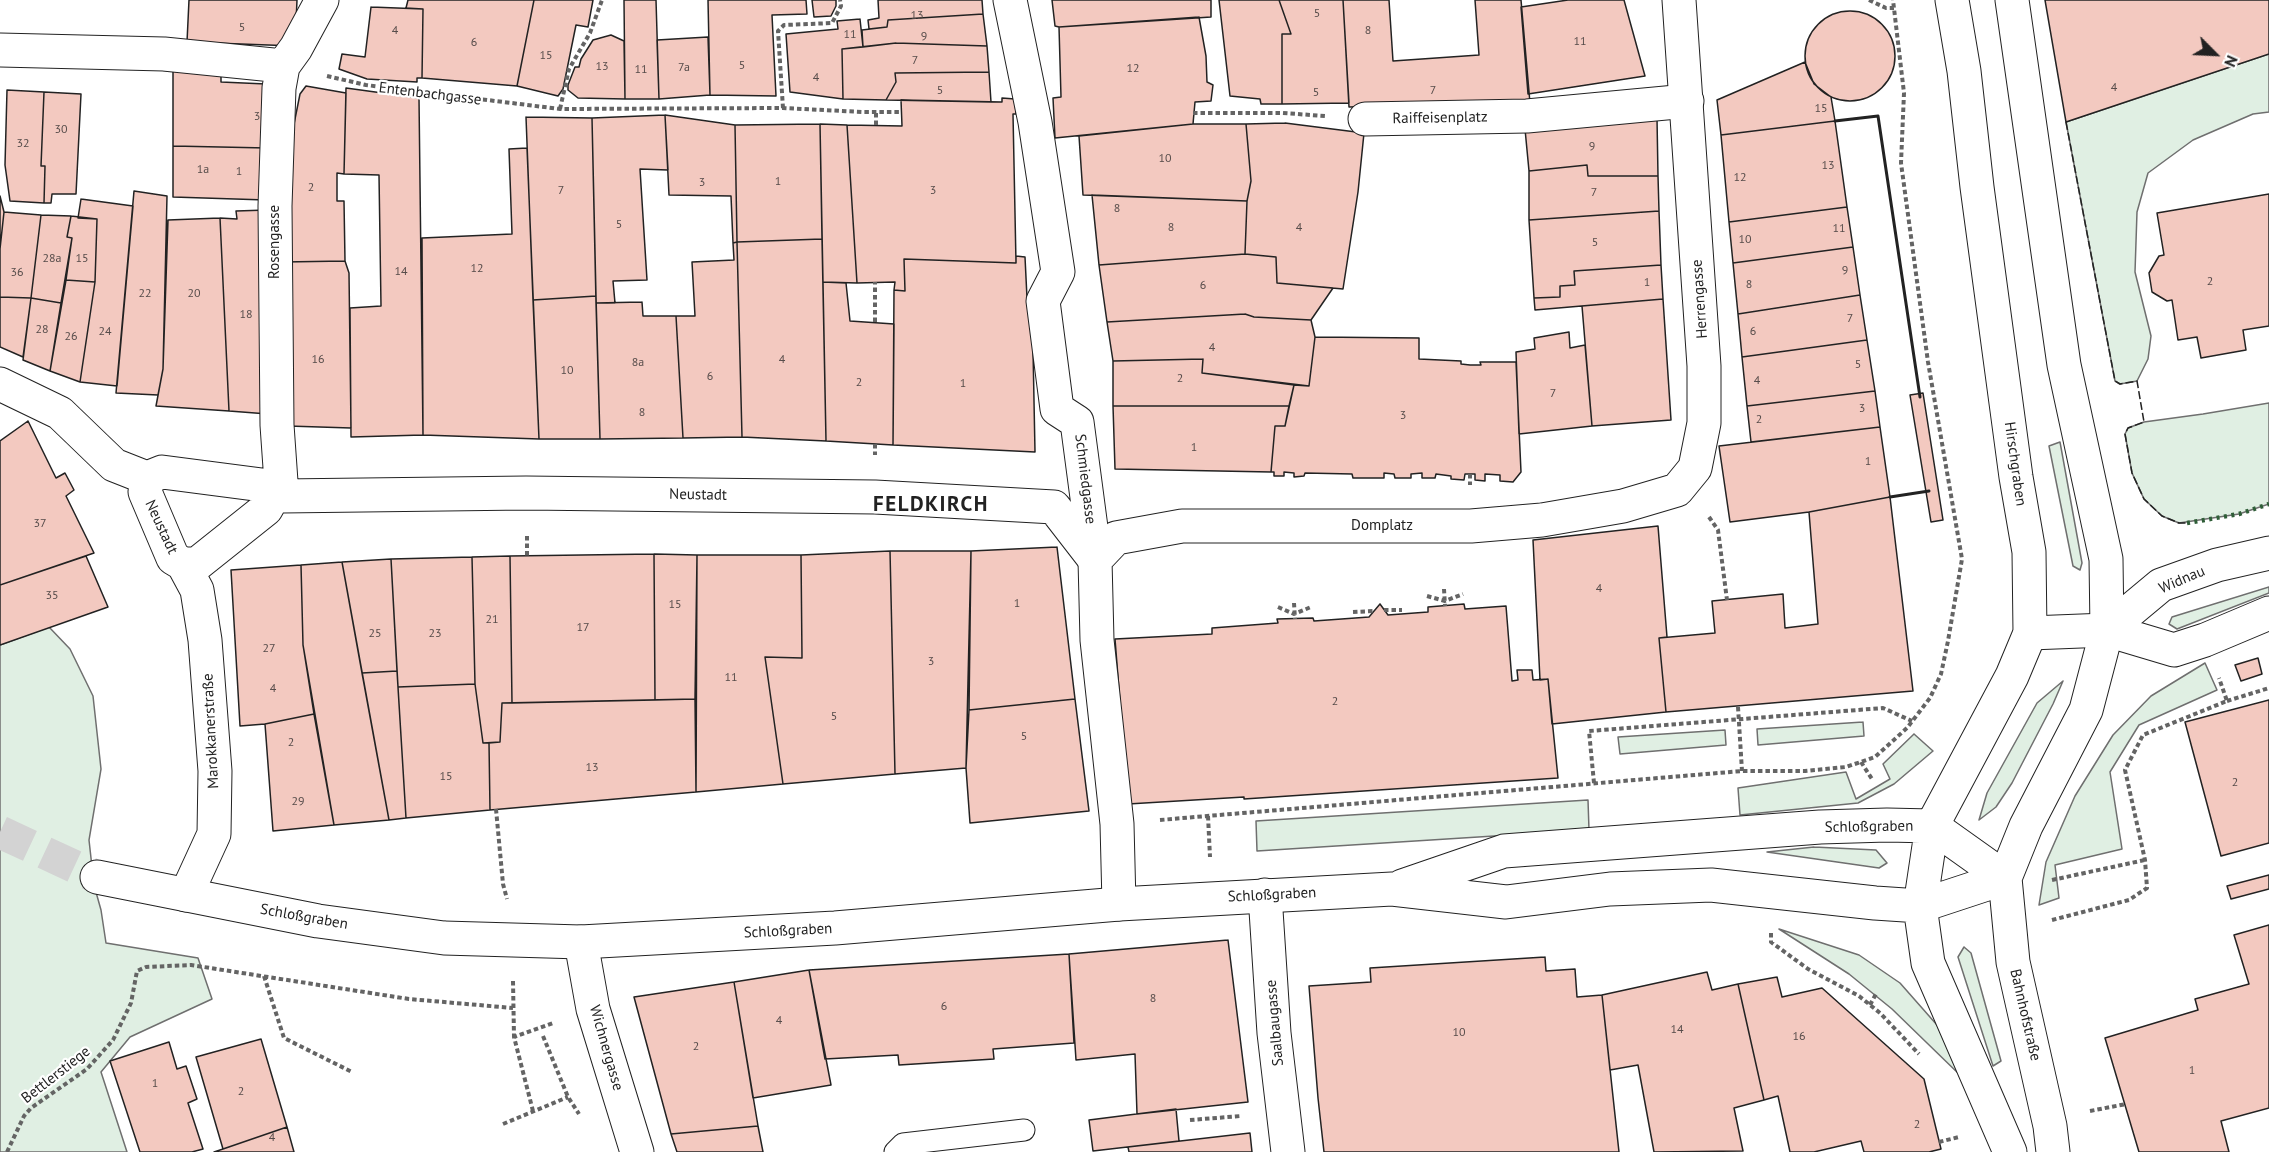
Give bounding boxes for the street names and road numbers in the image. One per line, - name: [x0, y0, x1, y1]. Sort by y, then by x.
- street label: Entenbachgasse: [378, 79, 482, 109]
- street label: Raiffeisenplatz: [1392, 108, 1488, 128]
- street label: Rosengasse: [266, 205, 284, 279]
- street label: Herrengasse: [1688, 259, 1712, 339]
- street label: Hirschgraben: [2000, 421, 2030, 507]
- street label: Schmiedgasse: [1071, 433, 1099, 525]
- street label: Neustadt: [669, 485, 727, 505]
- street label: Neustadt: [141, 497, 181, 557]
- street label: Domplatz: [1351, 517, 1413, 535]
- street label: Widnau: [2156, 562, 2208, 598]
- street label: Marokkanerstraße: [199, 673, 223, 789]
- street label: Schloßgraben: [1824, 817, 1914, 837]
- street label: Schloßgraben: [1227, 884, 1317, 906]
- street label: Schloßgraben: [259, 900, 349, 934]
- street label: Schloßgraben: [743, 920, 833, 942]
- street label: Bahnhofstraße: [2006, 967, 2044, 1063]
- street label: Saalbaugasse: [1262, 979, 1288, 1067]
- street label: Wichnergasse: [585, 1003, 627, 1093]
- street label: Bettlerstiege: [18, 1043, 94, 1107]

